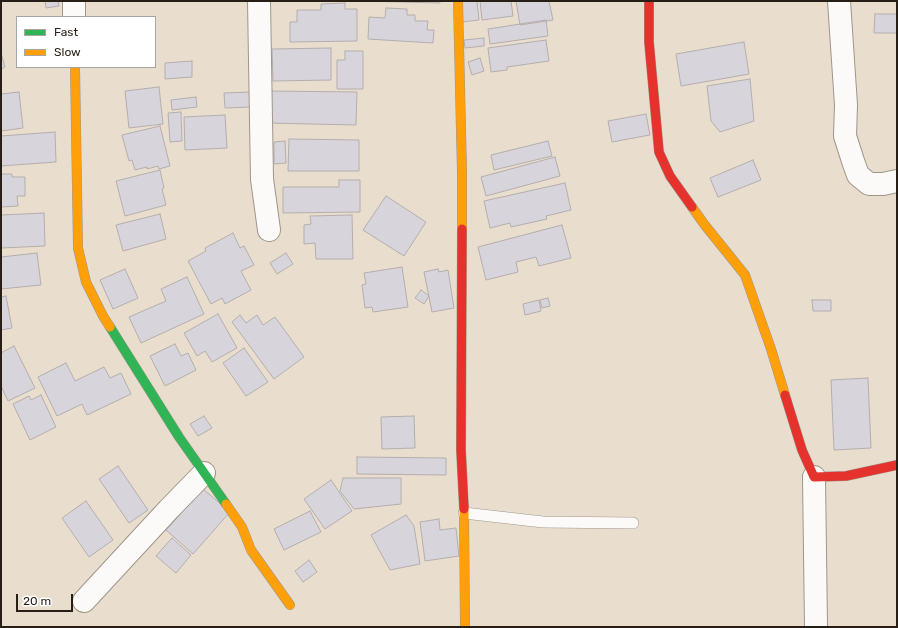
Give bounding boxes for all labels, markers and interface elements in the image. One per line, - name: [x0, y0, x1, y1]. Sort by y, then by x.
- legend: [16, 16, 156, 68]
- text: Fast: [54, 25, 78, 39]
- text: Slow: [54, 45, 81, 59]
- scale bar: [18, 586, 75, 612]
- text: 20 m: [23, 594, 51, 608]

